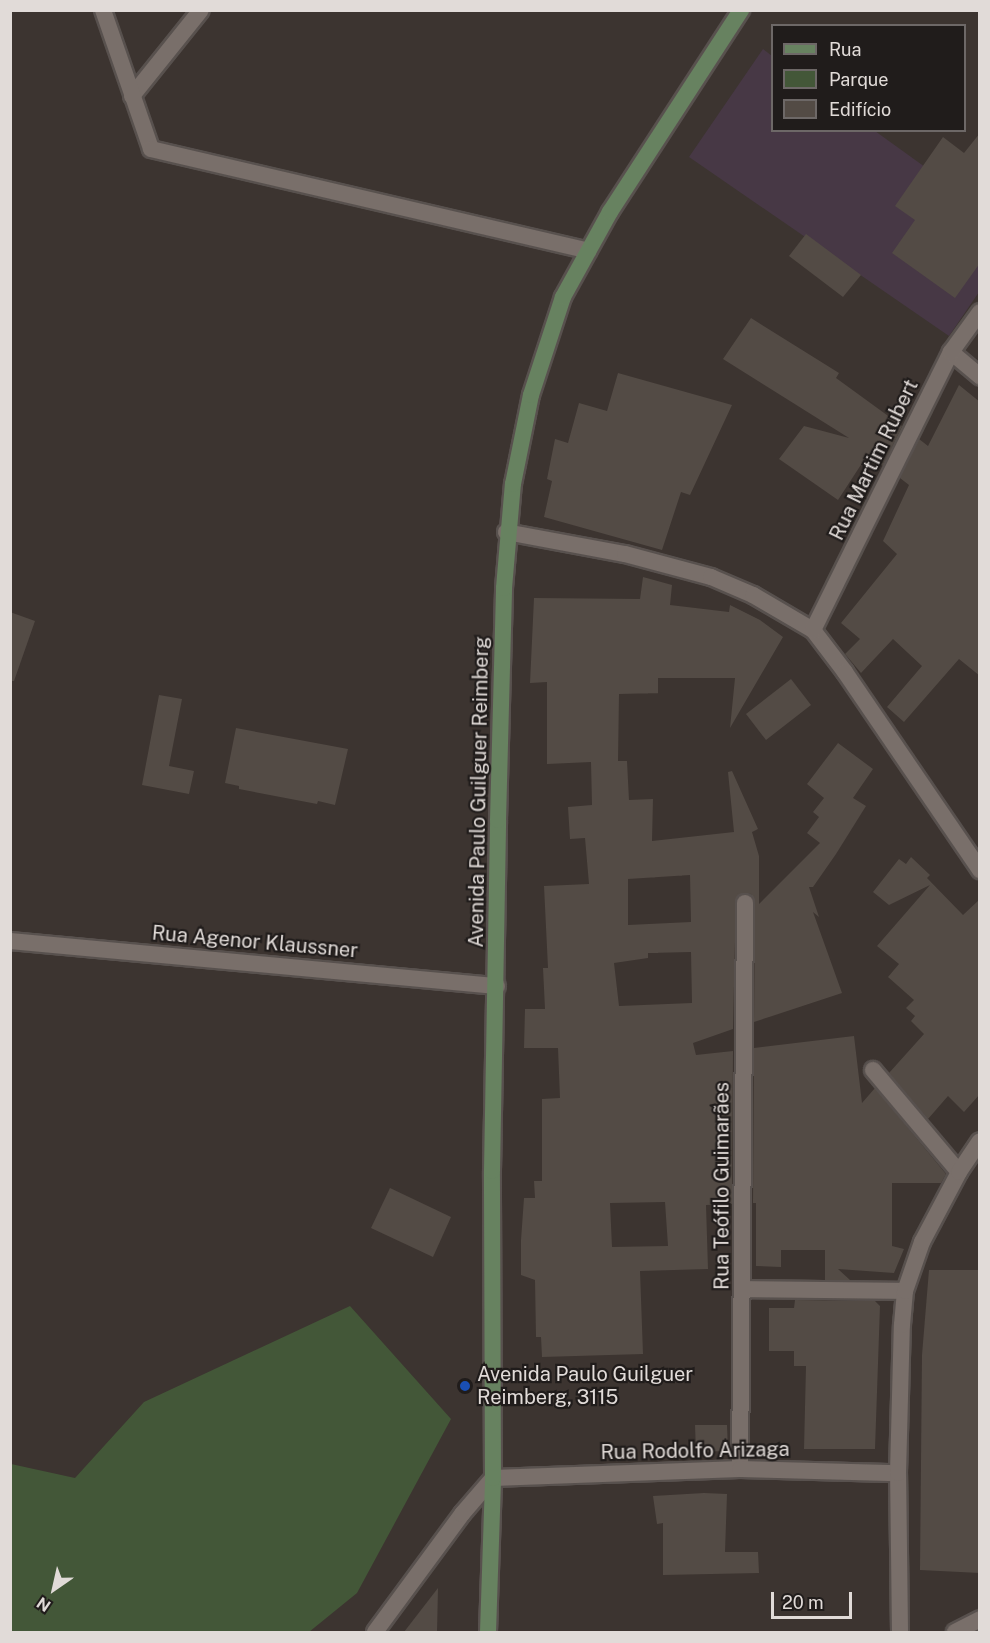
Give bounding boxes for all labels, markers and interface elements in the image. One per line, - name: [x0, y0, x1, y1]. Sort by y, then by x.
- legend: [771, 24, 966, 132]
- text: Rua: [829, 39, 861, 60]
- text: Parque: [829, 69, 889, 90]
- text: Edifício: [829, 99, 891, 120]
- street label: Rua Martim Rubert: [825, 376, 923, 544]
- street label: Avenida Paulo Guilguer Reimberg: [464, 636, 494, 948]
- street label: Rua Agenor Klaussner: [151, 921, 359, 963]
- street label: Rua Teófilo Guimarães: [710, 1082, 734, 1290]
- place label: Avenida Paulo Guilguer Reimberg, 3115: [477, 1362, 693, 1409]
- marker: Avenida Paulo Guilguer Reimberg, 3115: [458, 1379, 472, 1393]
- street label: Rua Rodolfo Arizaga: [600, 1437, 790, 1465]
- north arrow: [24, 1559, 84, 1619]
- scale bar: [774, 1580, 855, 1618]
- text: 20 m: [782, 1592, 824, 1613]
- text: N: [33, 1593, 54, 1616]

